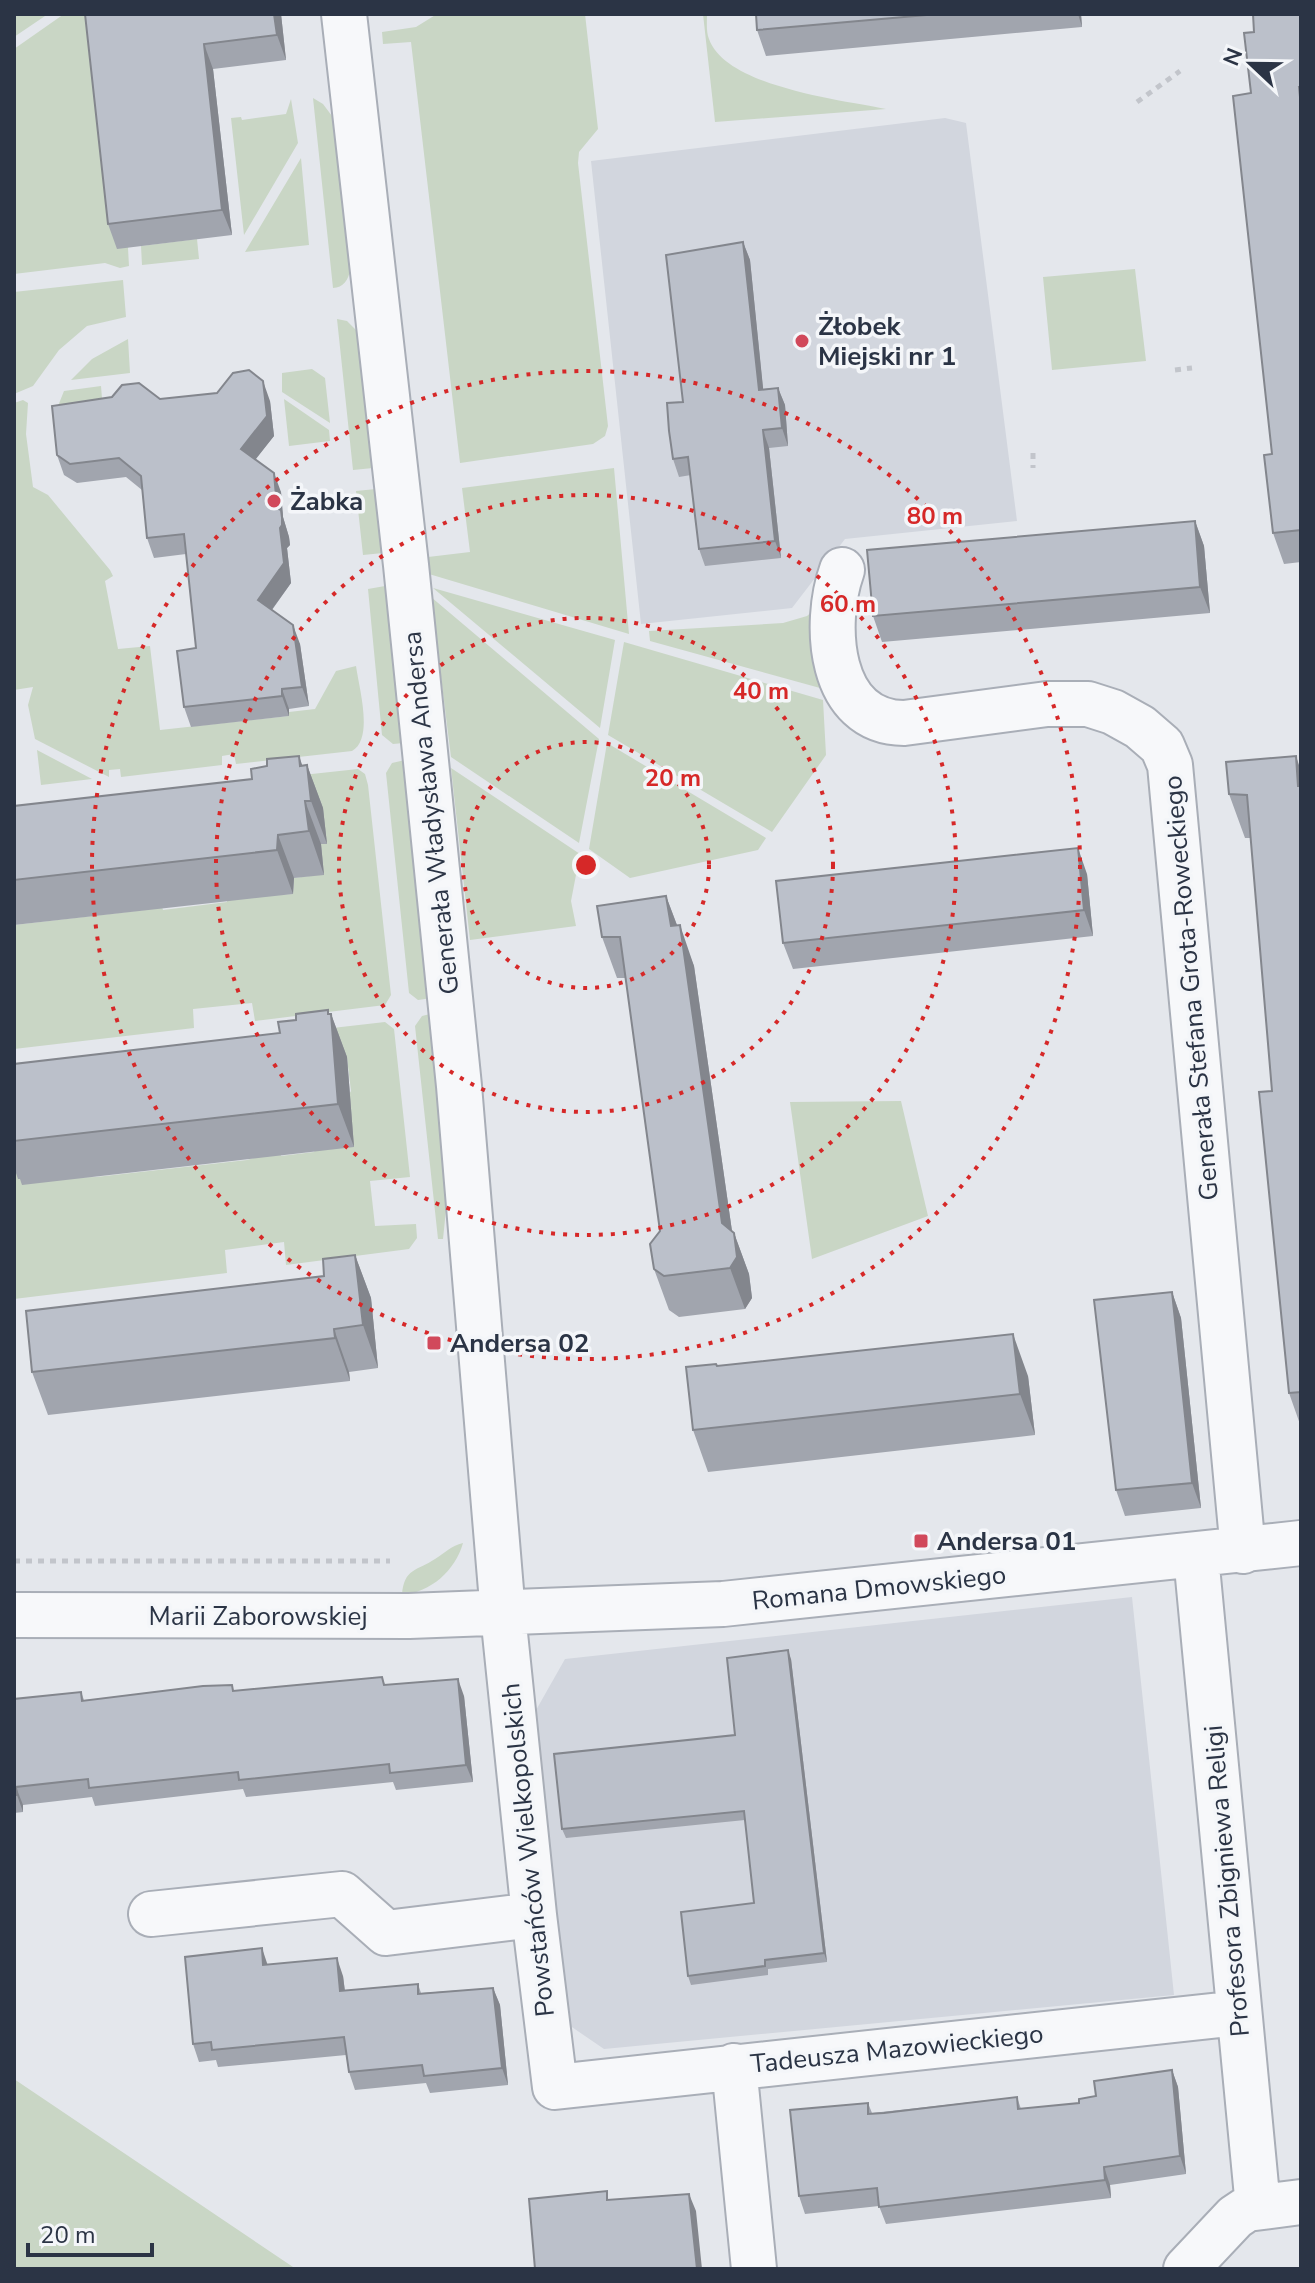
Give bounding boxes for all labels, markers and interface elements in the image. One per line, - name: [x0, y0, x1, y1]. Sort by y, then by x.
- north arrow: [1211, 24, 1291, 104]
- text: N: [1216, 44, 1250, 70]
- place label: Żłobek Miejski nr 1: [818, 309, 956, 374]
- marker: Żłobek Miejski nr 1: [793, 332, 811, 350]
- place label: Żabka: [290, 484, 363, 519]
- marker: Żabka: [265, 492, 283, 510]
- text: 80 m: [907, 500, 963, 532]
- text: 60 m: [820, 588, 876, 620]
- street label: Generała Władysława Andersa: [395, 630, 467, 996]
- text: 40 m: [733, 675, 789, 707]
- text: 20 m: [645, 762, 701, 794]
- street label: Generała Stefana Grota-Roweckiego: [1155, 774, 1227, 1202]
- centre of rings: [572, 851, 600, 879]
- place label: Andersa 02: [450, 1326, 589, 1361]
- marker: Andersa 02: [425, 1334, 443, 1352]
- place label: Andersa 01: [937, 1524, 1076, 1559]
- marker: Andersa 01: [912, 1532, 930, 1550]
- street label: Romana Dmowskiego: [750, 1557, 1008, 1619]
- street label: Marii Zaborowskiej: [148, 1599, 368, 1634]
- street label: Powstańców Wielkopolskich: [493, 1681, 563, 2019]
- street label: Profesora Zbigniewa Religi: [1196, 1724, 1258, 2038]
- street label: Tadeusza Mazowieckiego: [749, 2016, 1045, 2082]
- scale bar: [28, 2207, 152, 2257]
- text: 20 m: [40, 2219, 96, 2251]

